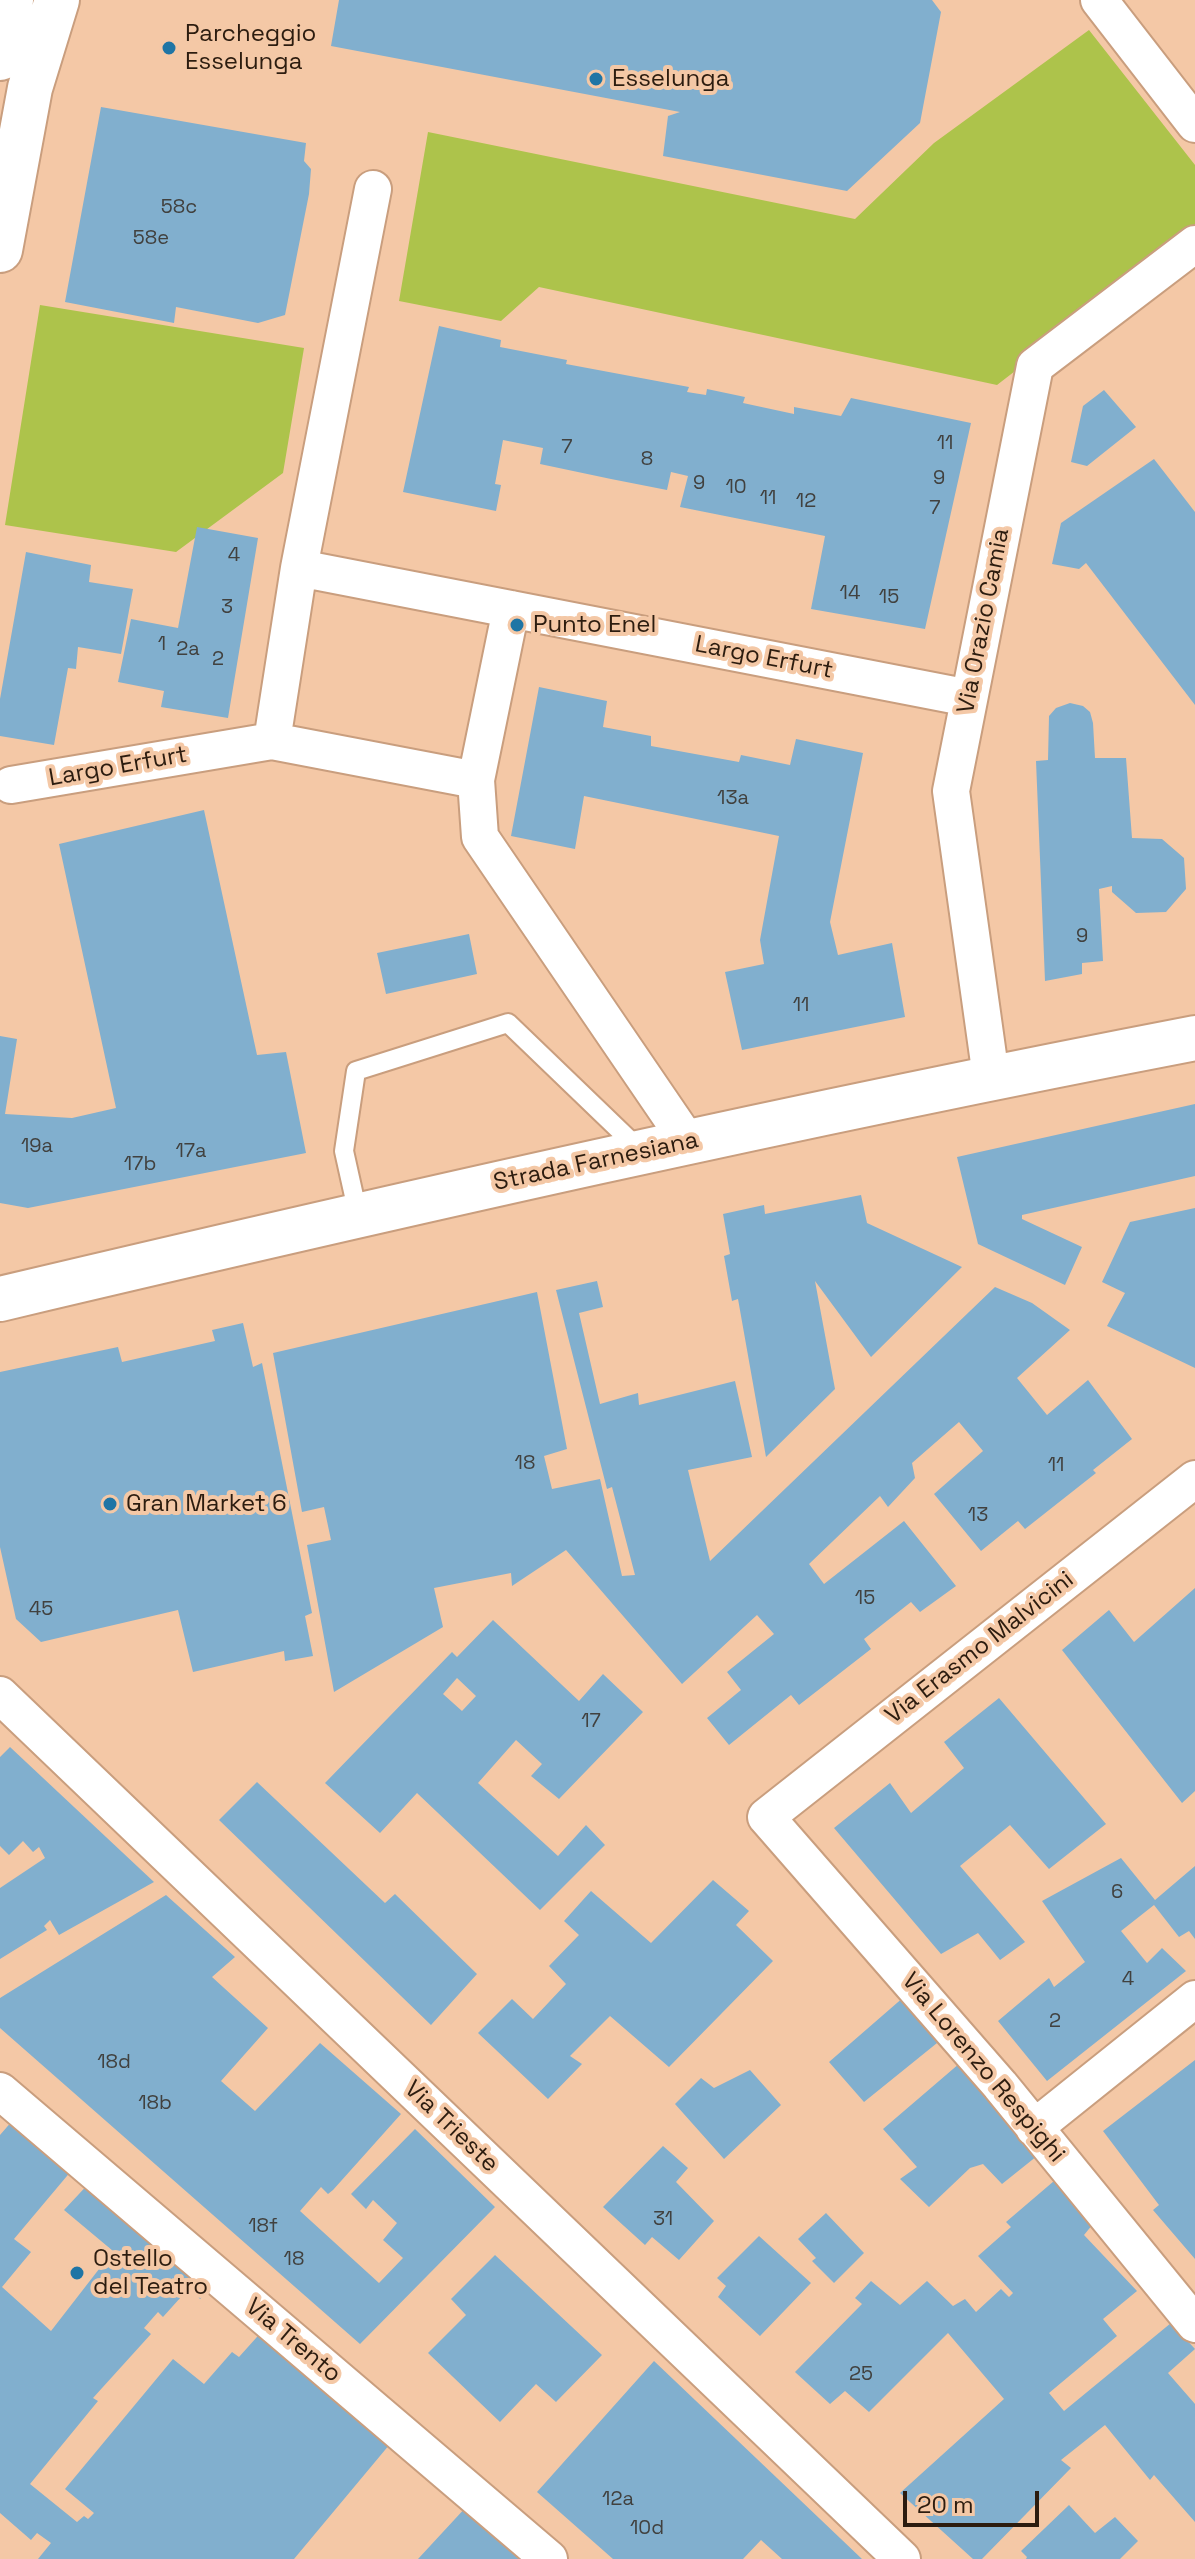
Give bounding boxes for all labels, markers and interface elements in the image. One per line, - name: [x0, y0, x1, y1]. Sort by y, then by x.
- place label: Parcheggio Esselunga: [185, 20, 316, 76]
- marker: Parcheggio Esselunga: [160, 39, 178, 57]
- place label: Esselunga: [612, 65, 730, 93]
- marker: Esselunga: [587, 70, 605, 88]
- house number: 58c: [161, 196, 197, 220]
- house number: 58e: [133, 227, 169, 251]
- house number: 11: [937, 432, 953, 456]
- house number: 7: [561, 436, 573, 460]
- house number: 8: [641, 448, 653, 472]
- house number: 9: [933, 467, 945, 491]
- house number: 9: [693, 472, 705, 496]
- house number: 10: [725, 476, 747, 500]
- house number: 11: [760, 487, 776, 511]
- house number: 12: [796, 490, 816, 514]
- house number: 7: [929, 497, 941, 521]
- street label: Via Orazio Camia: [952, 526, 1016, 716]
- house number: 4: [228, 544, 240, 568]
- house number: 14: [840, 582, 860, 606]
- house number: 15: [879, 586, 899, 610]
- house number: 3: [221, 596, 233, 620]
- place label: Punto Enel: [533, 611, 656, 639]
- marker: Punto Enel: [508, 616, 526, 634]
- street label: Largo Erfurt: [693, 631, 835, 685]
- house number: 1: [158, 633, 166, 657]
- house number: 2a: [176, 638, 200, 662]
- house number: 2: [212, 648, 224, 672]
- street label: Largo Erfurt: [47, 741, 189, 793]
- house number: 13a: [717, 787, 749, 811]
- house number: 9: [1076, 925, 1088, 949]
- house number: 11: [793, 994, 809, 1018]
- street label: Strada Farnesiana: [491, 1126, 701, 1198]
- house number: 19a: [21, 1135, 53, 1159]
- house number: 17a: [175, 1140, 207, 1164]
- house number: 17b: [124, 1153, 156, 1177]
- house number: 18: [515, 1452, 535, 1476]
- house number: 11: [1048, 1454, 1064, 1478]
- place label: Gran Market 6: [126, 1490, 287, 1518]
- marker: Gran Market 6: [101, 1495, 119, 1513]
- house number: 13: [968, 1504, 988, 1528]
- street label: Via Erasmo Malvicini: [880, 1566, 1080, 1730]
- house number: 15: [855, 1587, 875, 1611]
- house number: 45: [29, 1598, 53, 1622]
- house number: 17: [581, 1710, 601, 1734]
- house number: 6: [1111, 1881, 1123, 1905]
- street label: Via Lorenzo Respighi: [895, 1967, 1071, 2169]
- house number: 4: [1122, 1968, 1134, 1992]
- house number: 2: [1049, 2010, 1061, 2034]
- house number: 18d: [97, 2051, 131, 2075]
- street label: Via Trieste: [398, 2075, 504, 2179]
- house number: 18b: [138, 2092, 172, 2116]
- house number: 31: [653, 2208, 673, 2232]
- house number: 18f: [248, 2215, 278, 2239]
- place label: Ostello del Teatro: [93, 2245, 208, 2301]
- house number: 18: [284, 2248, 304, 2272]
- marker: Ostello del Teatro: [68, 2264, 86, 2282]
- street label: Via Trento: [239, 2293, 347, 2389]
- house number: 25: [849, 2363, 873, 2387]
- scale bar: [907, 2475, 1043, 2525]
- house number: 12a: [602, 2488, 634, 2512]
- text: 20 m: [917, 2489, 974, 2520]
- house number: 10d: [630, 2517, 664, 2541]

